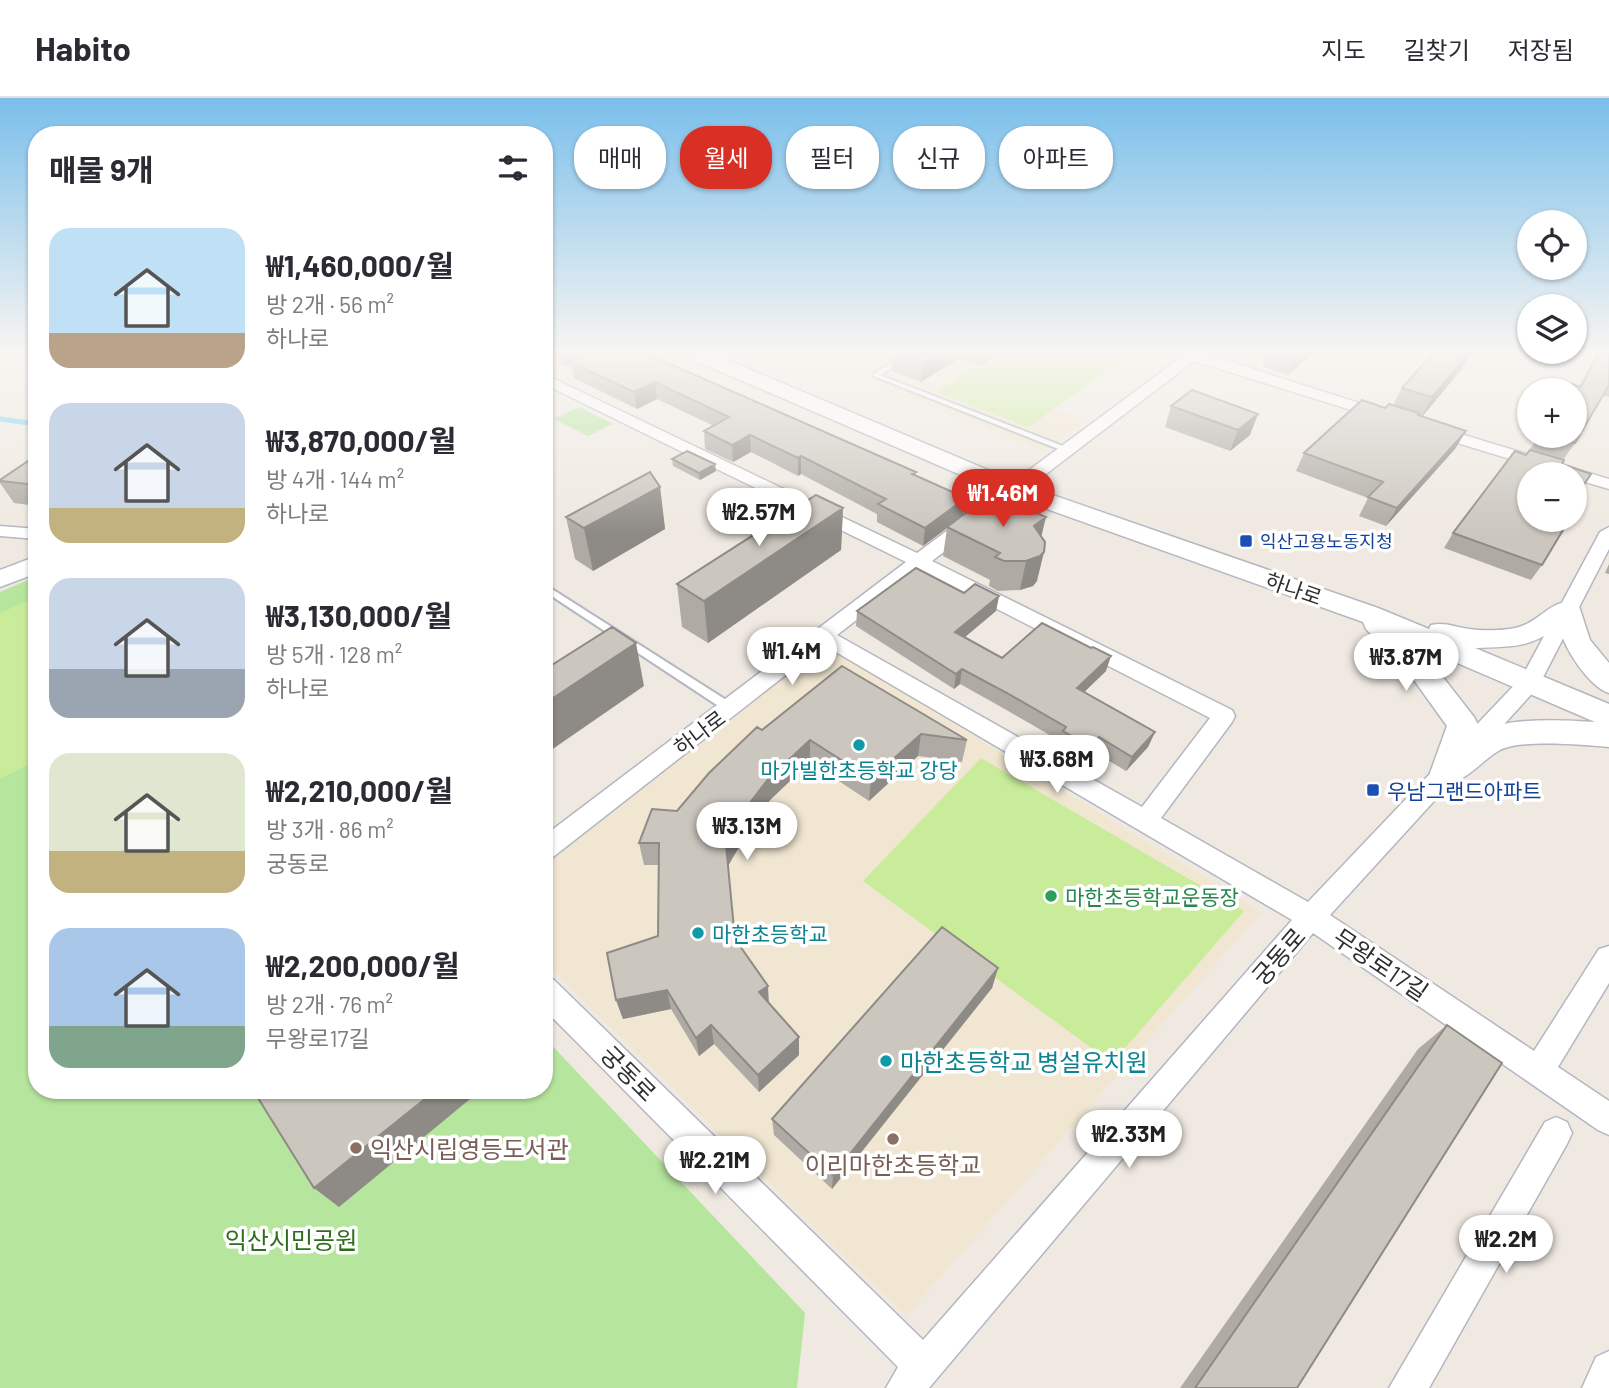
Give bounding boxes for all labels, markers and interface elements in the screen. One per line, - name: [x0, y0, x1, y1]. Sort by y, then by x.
- text: Habito: [35, 28, 131, 68]
- text: 지도: [1321, 35, 1366, 64]
- text: 길찾기: [1404, 35, 1470, 64]
- text: 저장됨: [1508, 35, 1574, 64]
- chip: 매매: [574, 126, 666, 189]
- chip: 월세: [680, 126, 772, 189]
- chip: 필터: [786, 126, 879, 189]
- chip: 신규: [893, 126, 985, 189]
- chip: 아파트: [999, 126, 1113, 189]
- icon: filters: [494, 149, 532, 187]
- text: 매물 9개: [49, 151, 154, 187]
- map controls: [1517, 210, 1587, 532]
- button: locate: [1517, 210, 1587, 280]
- text: ₩1,460,000/월: [266, 247, 454, 283]
- icon: home: [105, 256, 189, 340]
- text: 방 2개 · 56 m²: [266, 290, 394, 318]
- button: layers: [1517, 294, 1587, 364]
- text: 하나로: [266, 324, 329, 352]
- button: +: [1517, 378, 1587, 448]
- text: ₩3,870,000/월: [266, 422, 456, 458]
- icon: home: [105, 431, 189, 515]
- button: −: [1517, 462, 1587, 532]
- text: 방 4개 · 144 m²: [266, 465, 404, 493]
- pin: ₩1.46M: [946, 470, 1060, 529]
- text: ₩1.46M: [968, 478, 1038, 506]
- pin: ₩2.57M: [702, 489, 816, 548]
- text: ₩2.57M: [723, 497, 795, 525]
- text: 하나로: [266, 499, 329, 527]
- place label: 익산고용노동지청: [1260, 530, 1392, 552]
- marker: 익산고용노동지청: [1238, 533, 1254, 549]
- street label: 하나로: [1263, 567, 1325, 609]
- text: ₩3,130,000/월: [266, 597, 452, 633]
- icon: home: [105, 606, 189, 690]
- pin: ₩1.4M: [743, 628, 841, 687]
- pin: ₩3.87M: [1349, 634, 1463, 693]
- text: ₩1.4M: [763, 636, 821, 664]
- text: 방 5개 · 128 m²: [266, 640, 402, 668]
- text: ₩3.87M: [1370, 642, 1442, 670]
- text: 하나로: [266, 674, 329, 702]
- street label: 하나로: [668, 705, 730, 759]
- pin: ₩3.68M: [1000, 736, 1114, 795]
- marker: 마가빌한초등학교 강당: [851, 737, 867, 753]
- text: ₩3.68M: [1020, 744, 1094, 772]
- place label: 마가빌한초등학교 강당: [760, 757, 958, 782]
- text: ₩2,210,000/월: [266, 772, 453, 808]
- place label: 우남그랜드아파트: [1387, 778, 1542, 803]
- icon: home: [105, 781, 189, 865]
- marker: 우남그랜드아파트: [1365, 782, 1381, 798]
- pin: ₩3.13M: [690, 802, 804, 862]
- text: ₩3.13M: [712, 811, 782, 839]
- text: 방 3개 · 86 m²: [266, 815, 394, 843]
- text: 궁동로: [266, 849, 329, 877]
- place label: 마한초등학교운동장: [1065, 884, 1239, 909]
- marker: 마한초등학교운동장: [1043, 888, 1059, 904]
- place label: 마한초등학교: [712, 921, 828, 946]
- street label: 궁동로: [1245, 921, 1311, 991]
- street label: 무왕로17길: [1328, 922, 1434, 1006]
- marker: 마한초등학교: [690, 925, 706, 941]
- text: ₩2,200,000/월: [266, 947, 460, 983]
- icon: home: [105, 956, 189, 1040]
- text: 방 2개 · 76 m²: [266, 990, 393, 1018]
- text: 무왕로17길: [266, 1024, 370, 1052]
- street label: 궁동로: [595, 1039, 663, 1107]
- place label: 마한초등학교 병설유치원: [900, 1047, 1148, 1076]
- marker: 마한초등학교 병설유치원: [878, 1053, 894, 1069]
- pin: ₩2.33M: [1072, 1110, 1186, 1170]
- text: ₩2.33M: [1092, 1119, 1166, 1147]
- marker: 이리마한초등학교: [885, 1131, 901, 1147]
- place label: 익산시립영등도서관: [370, 1134, 569, 1163]
- pin: ₩2.21M: [658, 1136, 772, 1196]
- marker: 익산시립영등도서관: [348, 1140, 364, 1156]
- text: ₩2.21M: [680, 1145, 750, 1173]
- place label: 이리마한초등학교: [805, 1150, 981, 1179]
- pin: ₩2.2M: [1457, 1216, 1555, 1275]
- text: ₩2.2M: [1475, 1224, 1537, 1252]
- park label: 익산시민공원: [225, 1225, 357, 1254]

